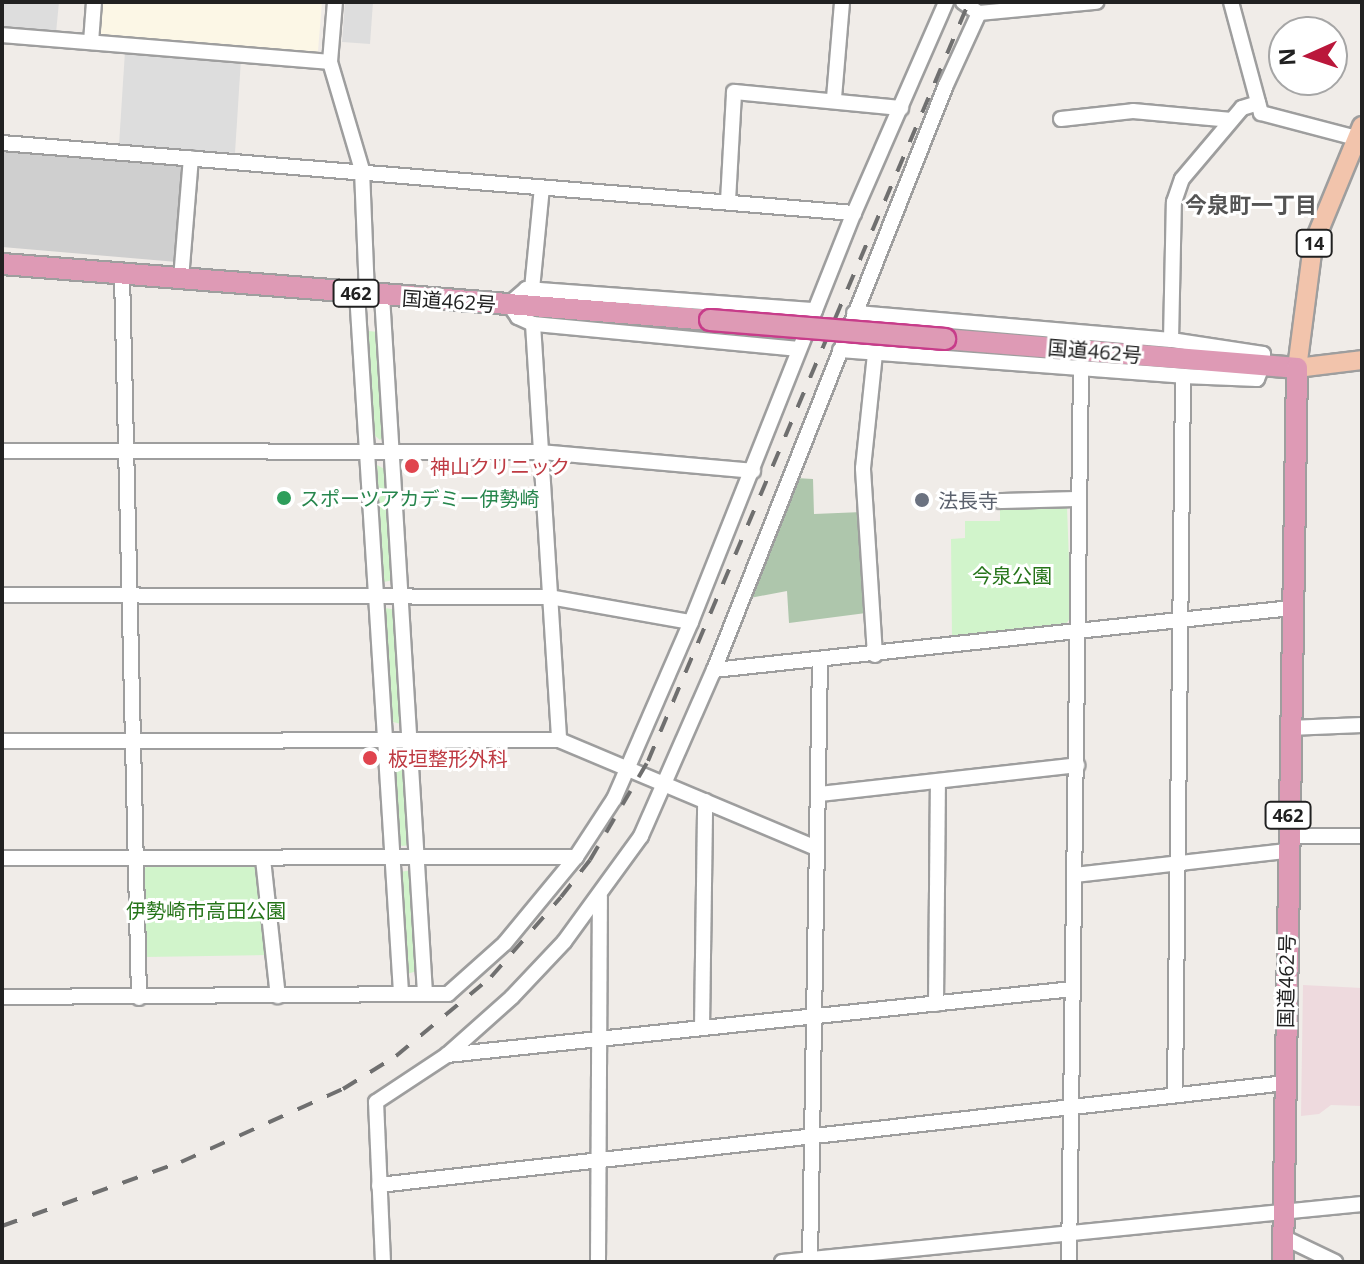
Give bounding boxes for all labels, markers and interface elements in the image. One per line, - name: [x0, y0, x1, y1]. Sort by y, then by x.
- north arrow: [1268, 16, 1348, 96]
- text: N: [1271, 47, 1301, 67]
- district label: 今泉町一丁目: [1185, 192, 1317, 218]
- road number: 14: [1294, 229, 1334, 257]
- road number: 462: [332, 279, 380, 307]
- street label: 国道462号: [401, 286, 497, 316]
- street label: 国道462号: [1047, 335, 1143, 367]
- place label: 神山クリニック: [430, 454, 570, 478]
- marker: 神山クリニック: [401, 455, 423, 477]
- place label: スポーツアカデミー伊勢崎: [300, 486, 540, 510]
- place label: 法長寺: [938, 488, 998, 512]
- marker: スポーツアカデミー伊勢崎: [275, 489, 293, 507]
- marker: 法長寺: [913, 491, 931, 509]
- park label: 今泉公園: [972, 563, 1052, 587]
- place label: 板垣整形外科: [388, 746, 508, 770]
- marker: 板垣整形外科: [359, 747, 381, 769]
- road number: 462: [1264, 801, 1312, 829]
- park label: 伊勢崎市高田公園: [126, 898, 286, 922]
- street label: 国道462号: [1273, 934, 1299, 1028]

